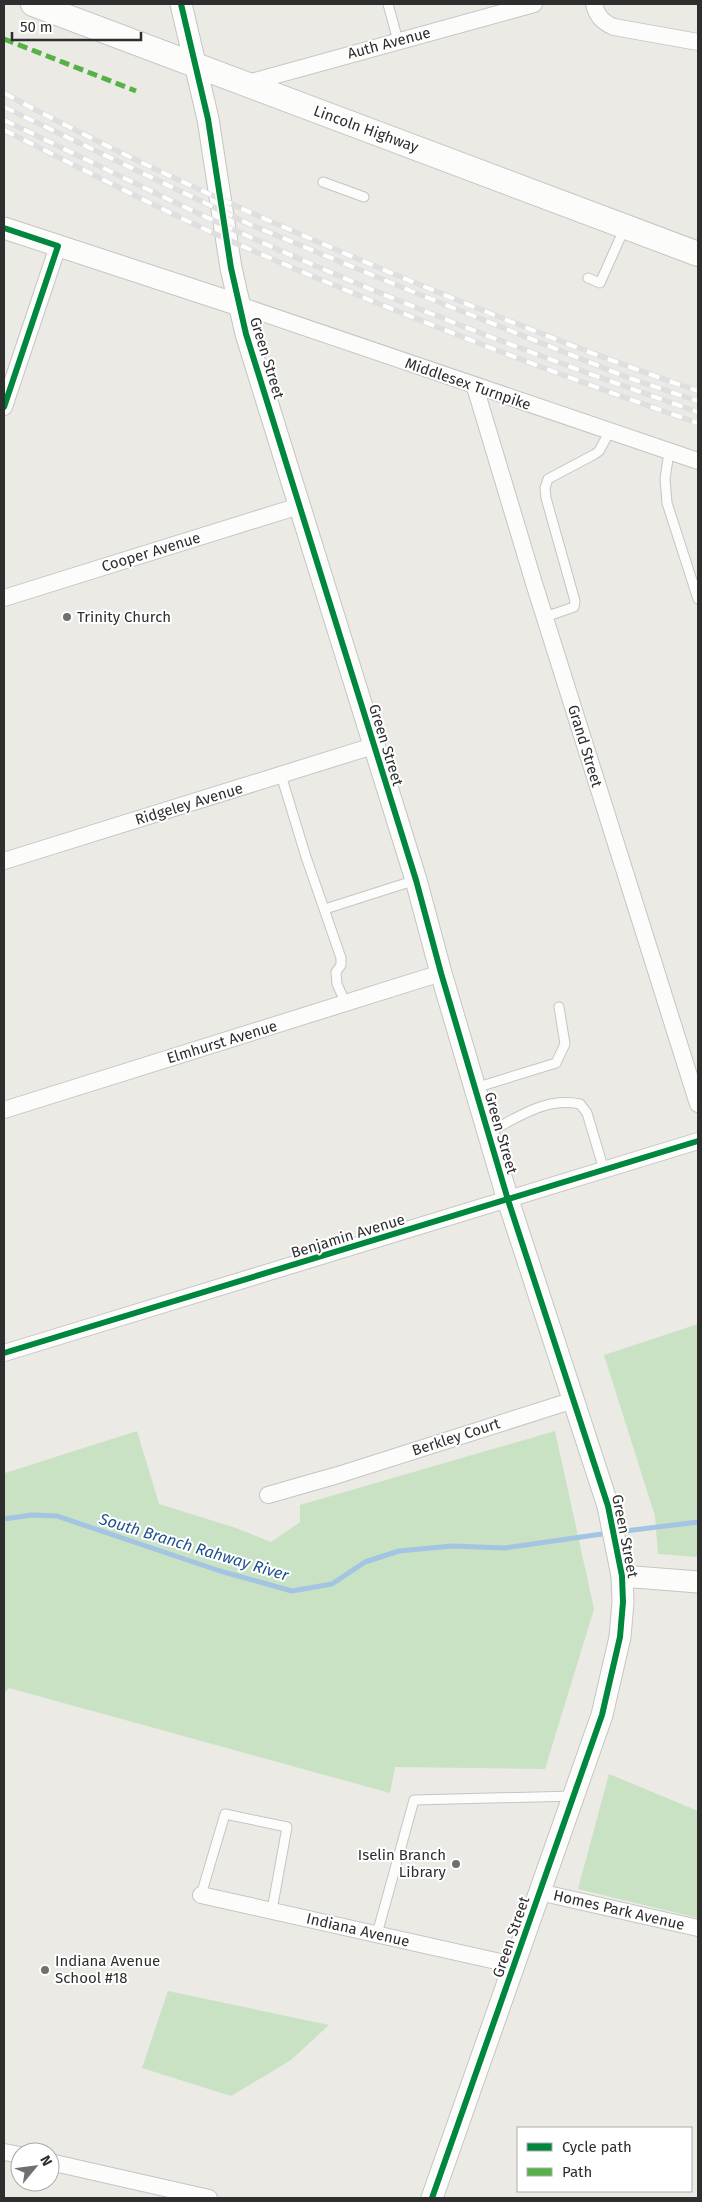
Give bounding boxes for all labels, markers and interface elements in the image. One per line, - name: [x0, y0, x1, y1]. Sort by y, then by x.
- scale bar: [12, 10, 141, 42]
- text: 50 m: [20, 18, 53, 36]
- street label: Auth Avenue: [345, 23, 433, 63]
- street label: Lincoln Highway: [311, 102, 421, 157]
- street label: Green Street: [246, 315, 288, 402]
- street label: Middlesex Turnpike: [403, 354, 533, 414]
- street label: Cooper Avenue: [99, 528, 203, 576]
- place label: Trinity Church: [77, 608, 171, 626]
- marker: Trinity Church: [61, 611, 73, 623]
- street label: Green Street: [365, 702, 407, 789]
- street label: Grand Street: [564, 703, 606, 790]
- street label: Ridgeley Avenue: [133, 779, 245, 829]
- street label: Elmhurst Avenue: [165, 1017, 279, 1067]
- street label: Green Street: [481, 1090, 521, 1177]
- street label: Benjamin Avenue: [289, 1210, 407, 1262]
- street label: Berkley Court: [410, 1414, 503, 1460]
- street label: Green Street: [608, 1493, 642, 1580]
- water label: South Branch Rahway River: [96, 1509, 292, 1585]
- place label: Iselin Branch Library: [358, 1846, 447, 1881]
- marker: Iselin Branch Library: [450, 1858, 462, 1870]
- street label: Homes Park Avenue: [552, 1886, 686, 1934]
- street label: Green Street: [489, 1894, 533, 1980]
- street label: Indiana Avenue: [305, 1909, 411, 1951]
- place label: Indiana Avenue School #18: [55, 1952, 160, 1987]
- marker: Indiana Avenue School #18: [39, 1964, 51, 1976]
- legend: [517, 2127, 692, 2192]
- text: Cycle path: [562, 2138, 632, 2156]
- north arrow: [10, 2142, 60, 2192]
- text: N: [36, 2153, 56, 2169]
- text: Path: [562, 2163, 592, 2181]

